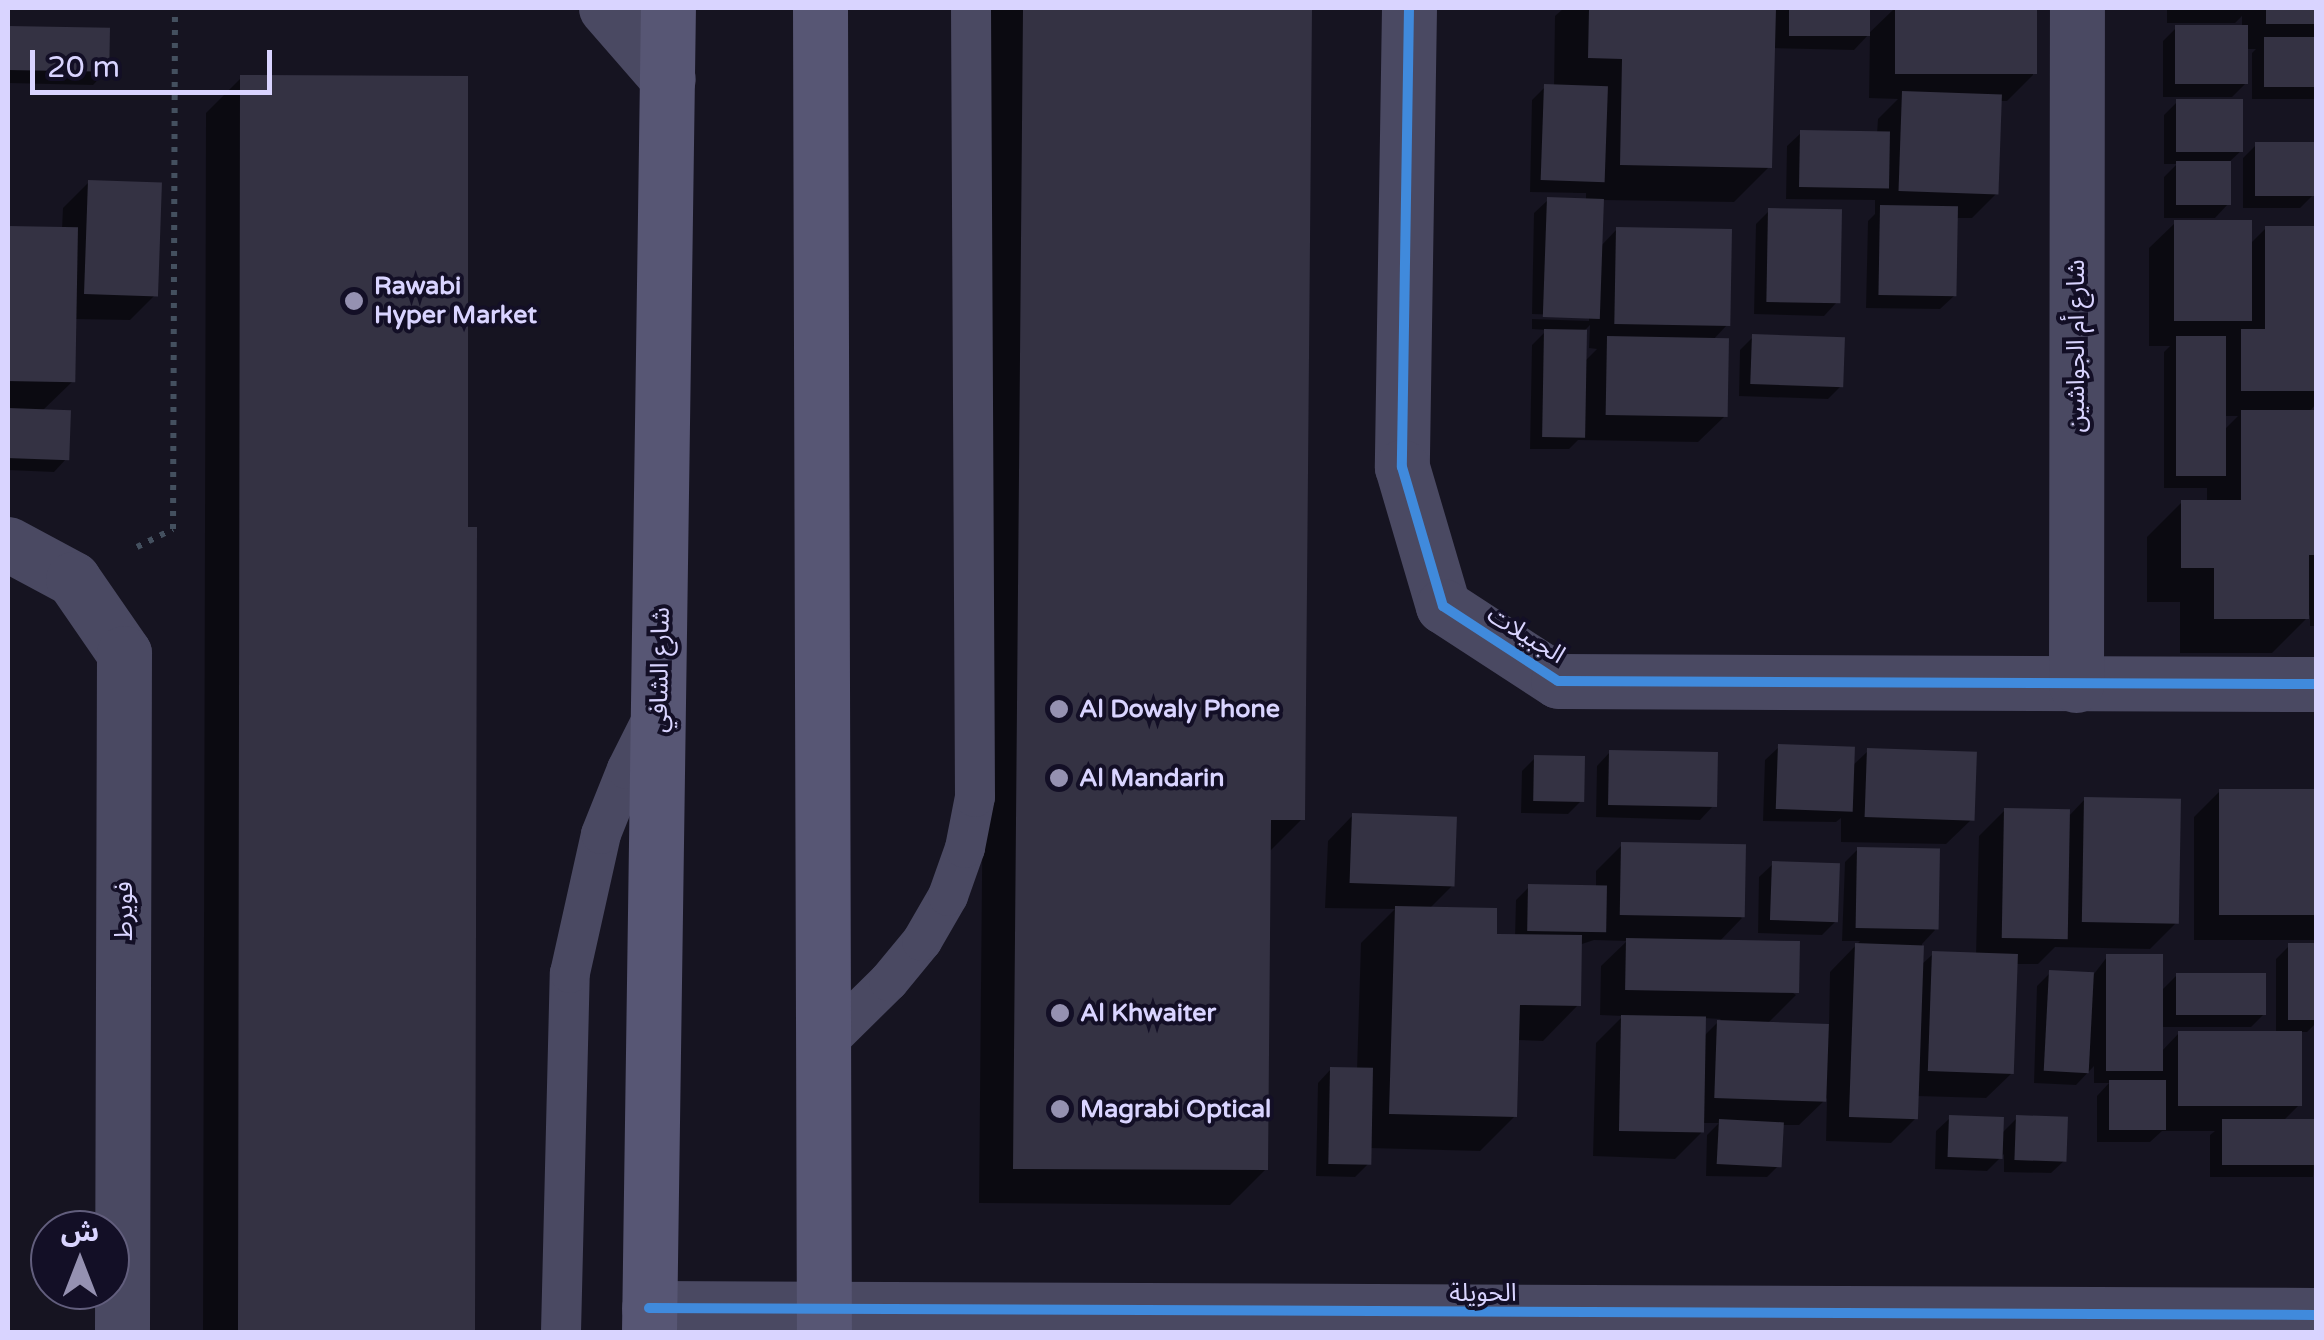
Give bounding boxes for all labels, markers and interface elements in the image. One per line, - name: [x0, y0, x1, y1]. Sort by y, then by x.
- scale bar: [35, 30, 278, 92]
- text: 20 m: [47, 49, 120, 86]
- street label: شارع أم الجواشين: [2061, 260, 2091, 432]
- place label: Rawabi Hyper Market: [374, 272, 537, 331]
- marker: Rawabi Hyper Market: [343, 290, 365, 312]
- street label: الجبيلات: [1482, 599, 1570, 671]
- street label: شارع الشافي: [644, 607, 676, 733]
- place label: Al Dowaly Phone: [1079, 694, 1280, 724]
- marker: Al Dowaly Phone: [1048, 698, 1070, 720]
- place label: Al Mandarin: [1079, 763, 1224, 793]
- marker: Al Mandarin: [1048, 767, 1070, 789]
- street label: فويرط: [109, 881, 139, 941]
- place label: Al Khwaiter: [1080, 998, 1216, 1028]
- marker: Al Khwaiter: [1049, 1002, 1071, 1024]
- place label: Magrabi Optical: [1080, 1094, 1271, 1124]
- marker: Magrabi Optical: [1049, 1098, 1071, 1120]
- north arrow: [30, 1210, 130, 1310]
- text: ش: [61, 1215, 99, 1249]
- street label: الحويلة: [1449, 1278, 1517, 1308]

